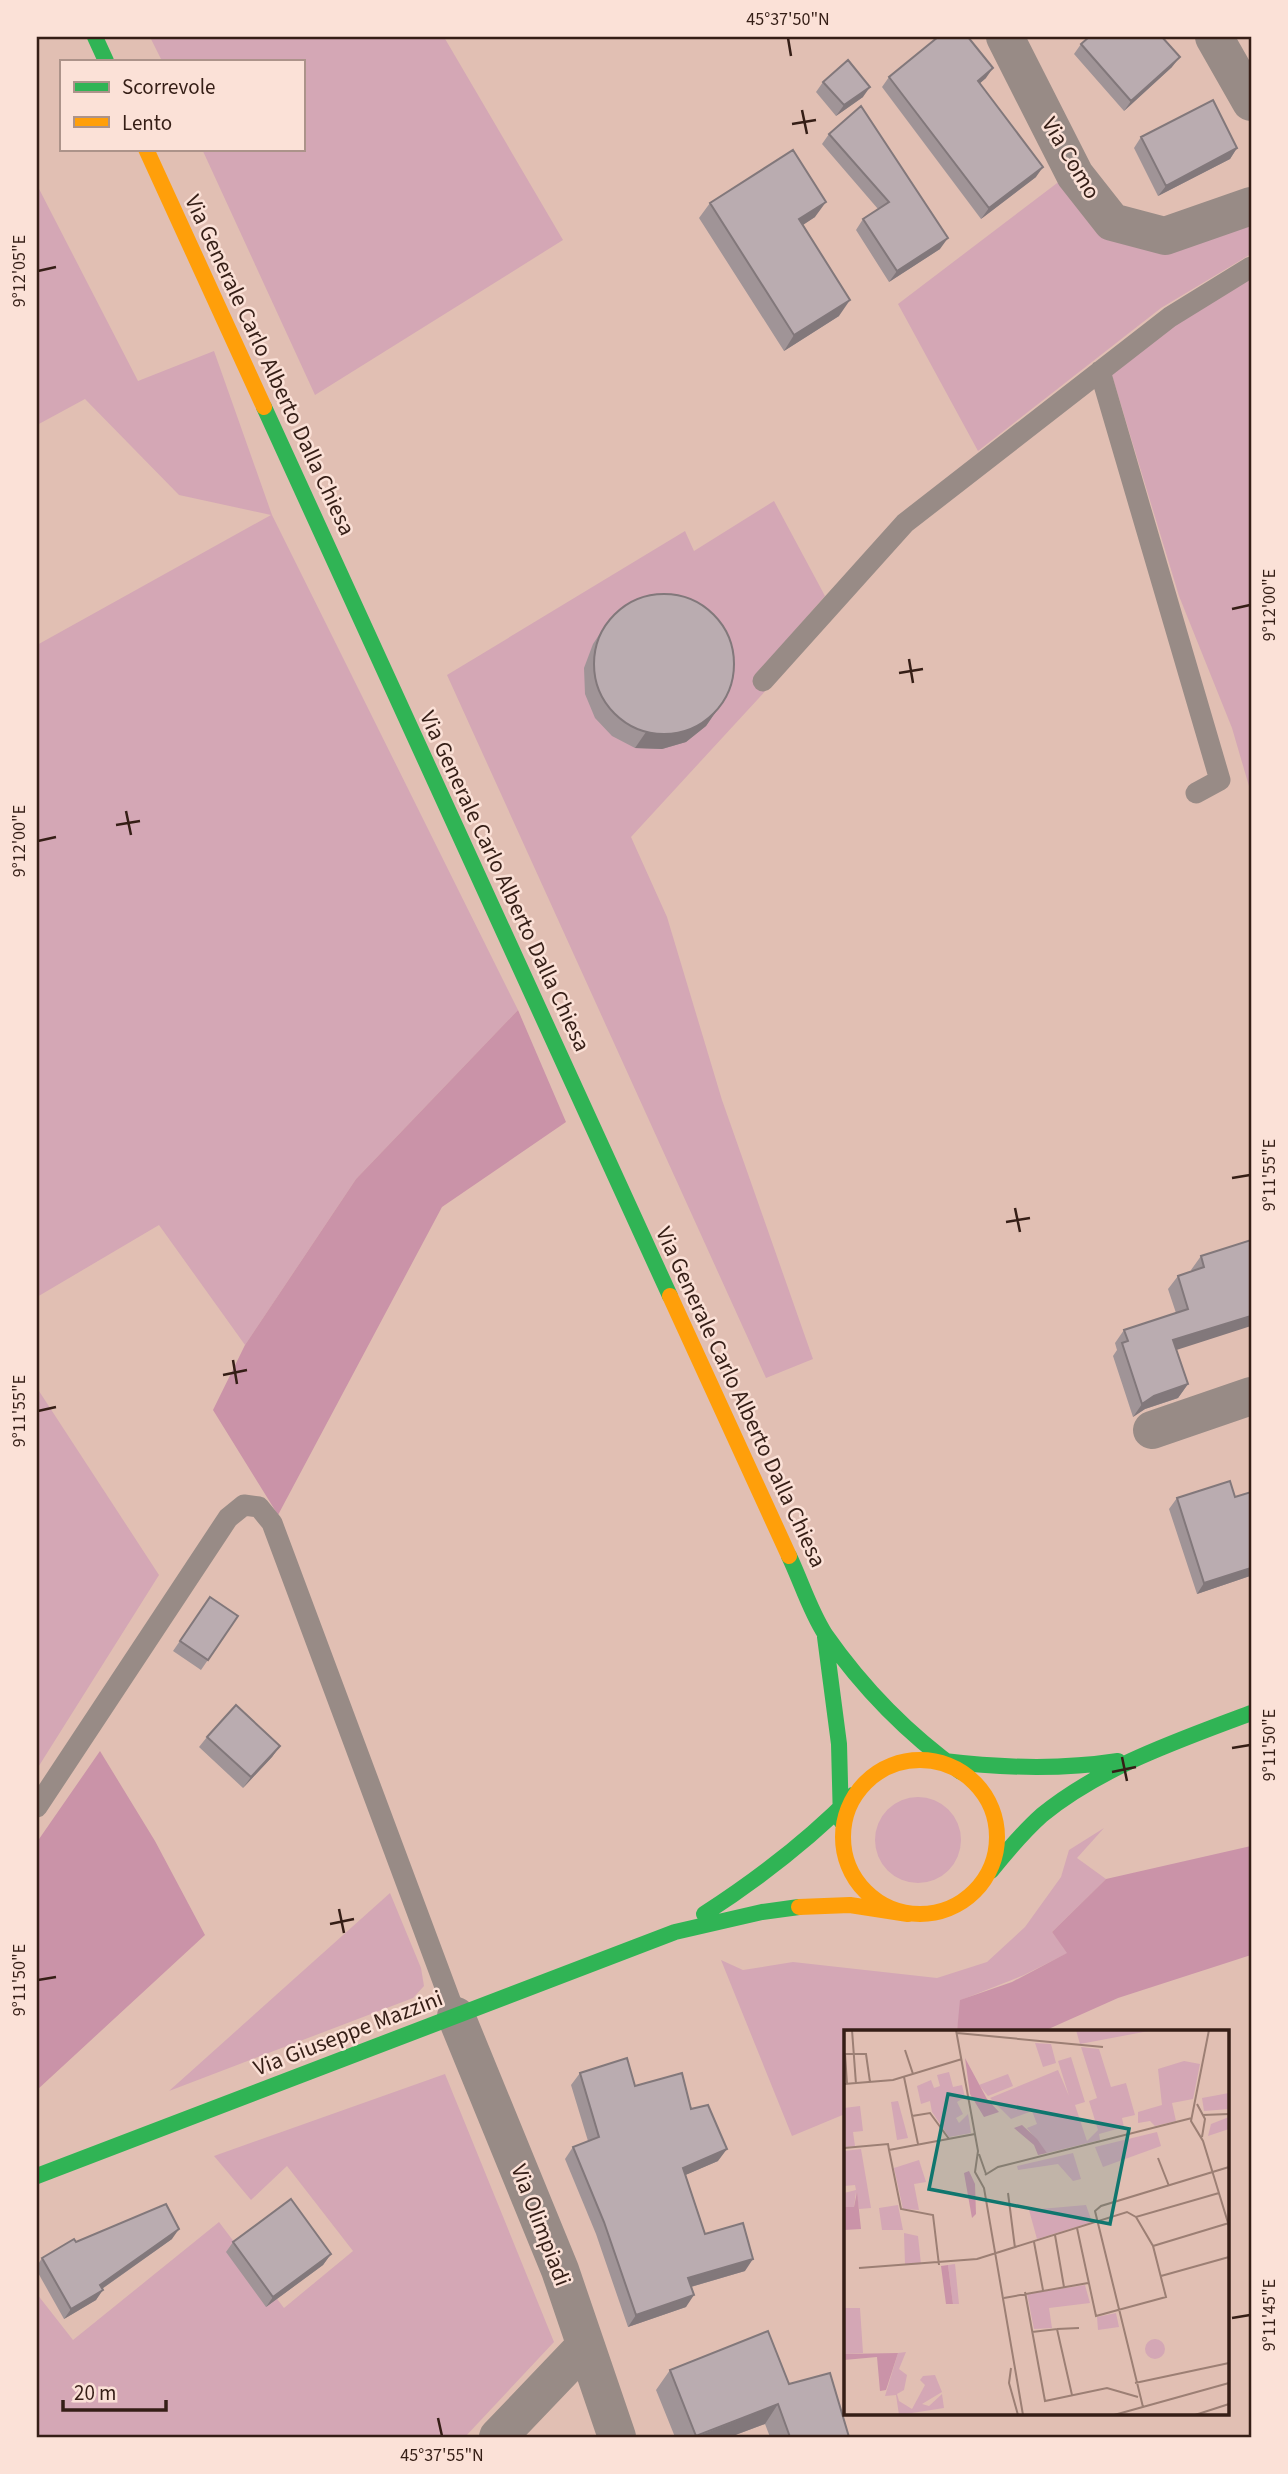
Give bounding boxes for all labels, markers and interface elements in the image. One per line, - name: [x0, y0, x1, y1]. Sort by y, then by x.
- text: 45°37'50"N: [746, 7, 830, 32]
- legend: [60, 60, 304, 150]
- text: Scorrevole: [122, 72, 216, 102]
- text: Lento: [122, 108, 172, 138]
- street label: Via Como: [1033, 111, 1109, 205]
- street label: Via Generale Carlo Alberto Dalla Chiesa: [176, 189, 364, 541]
- text: 9°12'05"E: [7, 235, 32, 307]
- text: 9°12'00"E: [1257, 569, 1282, 641]
- street label: Via Generale Carlo Alberto Dalla Chiesa: [411, 705, 599, 1057]
- text: 9°12'00"E: [7, 805, 32, 877]
- text: 9°11'55"E: [1257, 1139, 1282, 1211]
- street label: Via Generale Carlo Alberto Dalla Chiesa: [647, 1221, 835, 1573]
- text: 9°11'55"E: [7, 1375, 32, 1447]
- text: 9°11'50"E: [1257, 1709, 1282, 1781]
- text: 9°11'50"E: [7, 1944, 32, 2016]
- street label: Via Giuseppe Mazzini: [249, 1982, 447, 2084]
- inset map: [844, 2030, 1228, 2414]
- street label: Via Olimpiadi: [503, 2159, 579, 2291]
- text: 9°11'45"E: [1257, 2279, 1282, 2351]
- scale bar: [63, 2369, 166, 2413]
- text: 20 m: [74, 2378, 116, 2408]
- text: 45°37'55"N: [400, 2443, 484, 2468]

